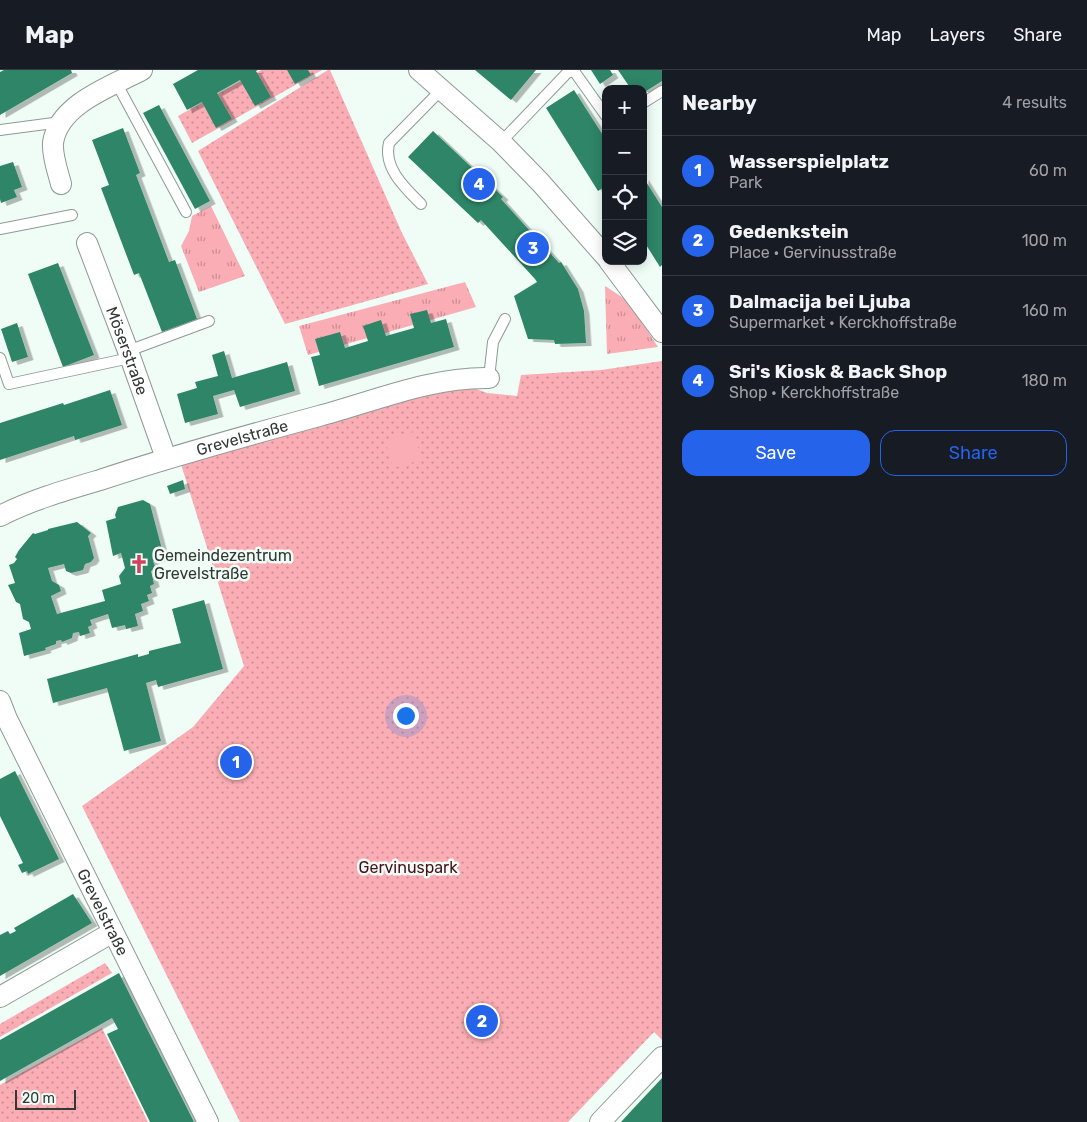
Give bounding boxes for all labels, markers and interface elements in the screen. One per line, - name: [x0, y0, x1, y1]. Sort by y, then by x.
- text: Map: [25, 21, 74, 49]
- text: Map: [867, 24, 902, 46]
- text: Layers: [930, 24, 985, 46]
- text: Share: [1013, 24, 1062, 46]
- map controls: [602, 85, 647, 265]
- button: +: [602, 85, 647, 130]
- text: Nearby: [682, 90, 757, 115]
- text: 4 results: [1002, 93, 1067, 112]
- button: −: [602, 130, 647, 175]
- text: Wasserspielplatz: [729, 150, 889, 173]
- text: 1: [694, 161, 702, 180]
- text: 60 m: [1029, 161, 1067, 180]
- pin: 4: [463, 165, 495, 203]
- text: Park: [729, 173, 762, 192]
- button: locate: [602, 175, 647, 220]
- button: layers: [602, 220, 647, 265]
- text: Gedenkstein: [729, 220, 849, 243]
- pin: 3: [517, 229, 549, 267]
- text: 2: [693, 231, 703, 250]
- text: 100 m: [1022, 231, 1067, 250]
- text: Place · Gervinusstraße: [729, 243, 897, 262]
- text: Dalmacija bei Ljuba: [729, 290, 911, 313]
- text: 3: [693, 301, 703, 320]
- text: 160 m: [1022, 301, 1067, 320]
- street label: Möserstraße: [102, 304, 152, 398]
- text: Supermarket · Kerckhoffstraße: [729, 313, 957, 332]
- text: Sri's Kiosk & Back Shop: [729, 360, 947, 383]
- text: 4: [693, 371, 703, 390]
- text: 180 m: [1022, 371, 1067, 390]
- text: Shop · Kerckhoffstraße: [729, 383, 899, 402]
- street label: Grevelstraße: [194, 416, 290, 460]
- button: Save: [682, 430, 870, 476]
- button: Share: [880, 430, 1067, 476]
- place label: Gemeindezentrum Grevelstraße: [154, 546, 292, 583]
- church icon: Gemeindezentrum Grevelstraße: [128, 553, 150, 575]
- your location: [393, 703, 419, 729]
- pin: 1: [220, 743, 252, 781]
- park label: Gervinuspark: [359, 858, 458, 877]
- street label: Grevelstraße: [73, 866, 132, 959]
- pin: 2: [466, 1002, 498, 1040]
- scale bar: [15, 1087, 76, 1110]
- text: 20 m: [22, 1090, 55, 1107]

